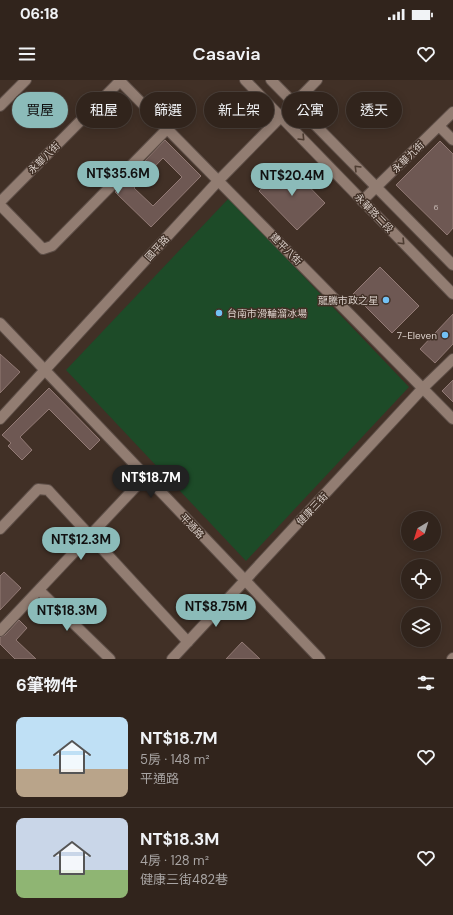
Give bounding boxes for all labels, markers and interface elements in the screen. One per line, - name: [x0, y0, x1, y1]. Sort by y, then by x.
- text: 06:18: [20, 4, 59, 24]
- text: Casavia: [192, 42, 261, 66]
- icon: menu: [16, 43, 38, 65]
- icon: heart: [415, 43, 437, 65]
- chip: 買屋: [12, 92, 68, 128]
- chip: 租屋: [76, 92, 132, 128]
- chip: 篩選: [140, 92, 196, 128]
- chip: 新上架: [204, 92, 274, 128]
- chip: 公寓: [282, 92, 338, 128]
- chip: 透天: [346, 92, 402, 128]
- one-way arrow: [297, 133, 305, 141]
- street label: 永華九街: [389, 138, 427, 176]
- street label: 永華八街: [25, 139, 63, 177]
- pin: NT$35.6M: [77, 161, 159, 195]
- pin: NT$20.4M: [251, 163, 333, 197]
- text: NT$35.6M: [86, 165, 150, 182]
- one-way arrow: [354, 165, 362, 173]
- text: NT$20.4M: [260, 167, 324, 184]
- street label: 永華路二段: [352, 191, 396, 235]
- house number: 6: [433, 202, 439, 212]
- street label: 建平八街: [267, 230, 305, 268]
- street label: 國平路: [142, 233, 172, 263]
- one-way arrow: [397, 237, 405, 245]
- place label: 龍騰市政之星: [318, 294, 378, 307]
- marker: 龍騰市政之星: [381, 295, 391, 305]
- place label: 台南市滑輪溜冰場: [227, 307, 307, 320]
- marker: 台南市滑輪溜冰場: [214, 308, 224, 318]
- place label: 7-Eleven: [397, 329, 437, 342]
- marker: 7-Eleven: [440, 330, 450, 340]
- pin: NT$18.7M: [110, 465, 192, 499]
- text: NT$18.7M: [121, 469, 181, 486]
- street label: 健康三街: [294, 490, 330, 528]
- street label: 平通路: [177, 511, 207, 541]
- north arrow: [401, 511, 441, 551]
- map controls: [401, 511, 441, 647]
- pin: NT$12.3M: [40, 527, 122, 561]
- text: NT$12.3M: [51, 531, 111, 548]
- button: locate: [401, 559, 441, 599]
- pin: NT$8.75M: [175, 594, 257, 628]
- pin: NT$18.3M: [26, 598, 108, 632]
- text: NT$8.75M: [185, 598, 247, 615]
- text: NT$18.3M: [37, 602, 97, 619]
- button: layers: [401, 607, 441, 647]
- icon: filters: [415, 672, 437, 694]
- text: 6筆物件: [16, 674, 78, 696]
- text: NT$18.7M: [140, 727, 218, 749]
- icon: home: [48, 733, 96, 781]
- icon: heart: [415, 746, 437, 768]
- text: 5房 · 148 m²: [140, 751, 210, 768]
- text: 平通路: [140, 770, 179, 787]
- text: NT$18.3M: [140, 828, 219, 850]
- icon: home: [48, 834, 96, 882]
- icon: heart: [415, 847, 437, 869]
- text: 4房 · 128 m²: [140, 852, 209, 869]
- text: 健康三街482巷: [140, 871, 228, 888]

